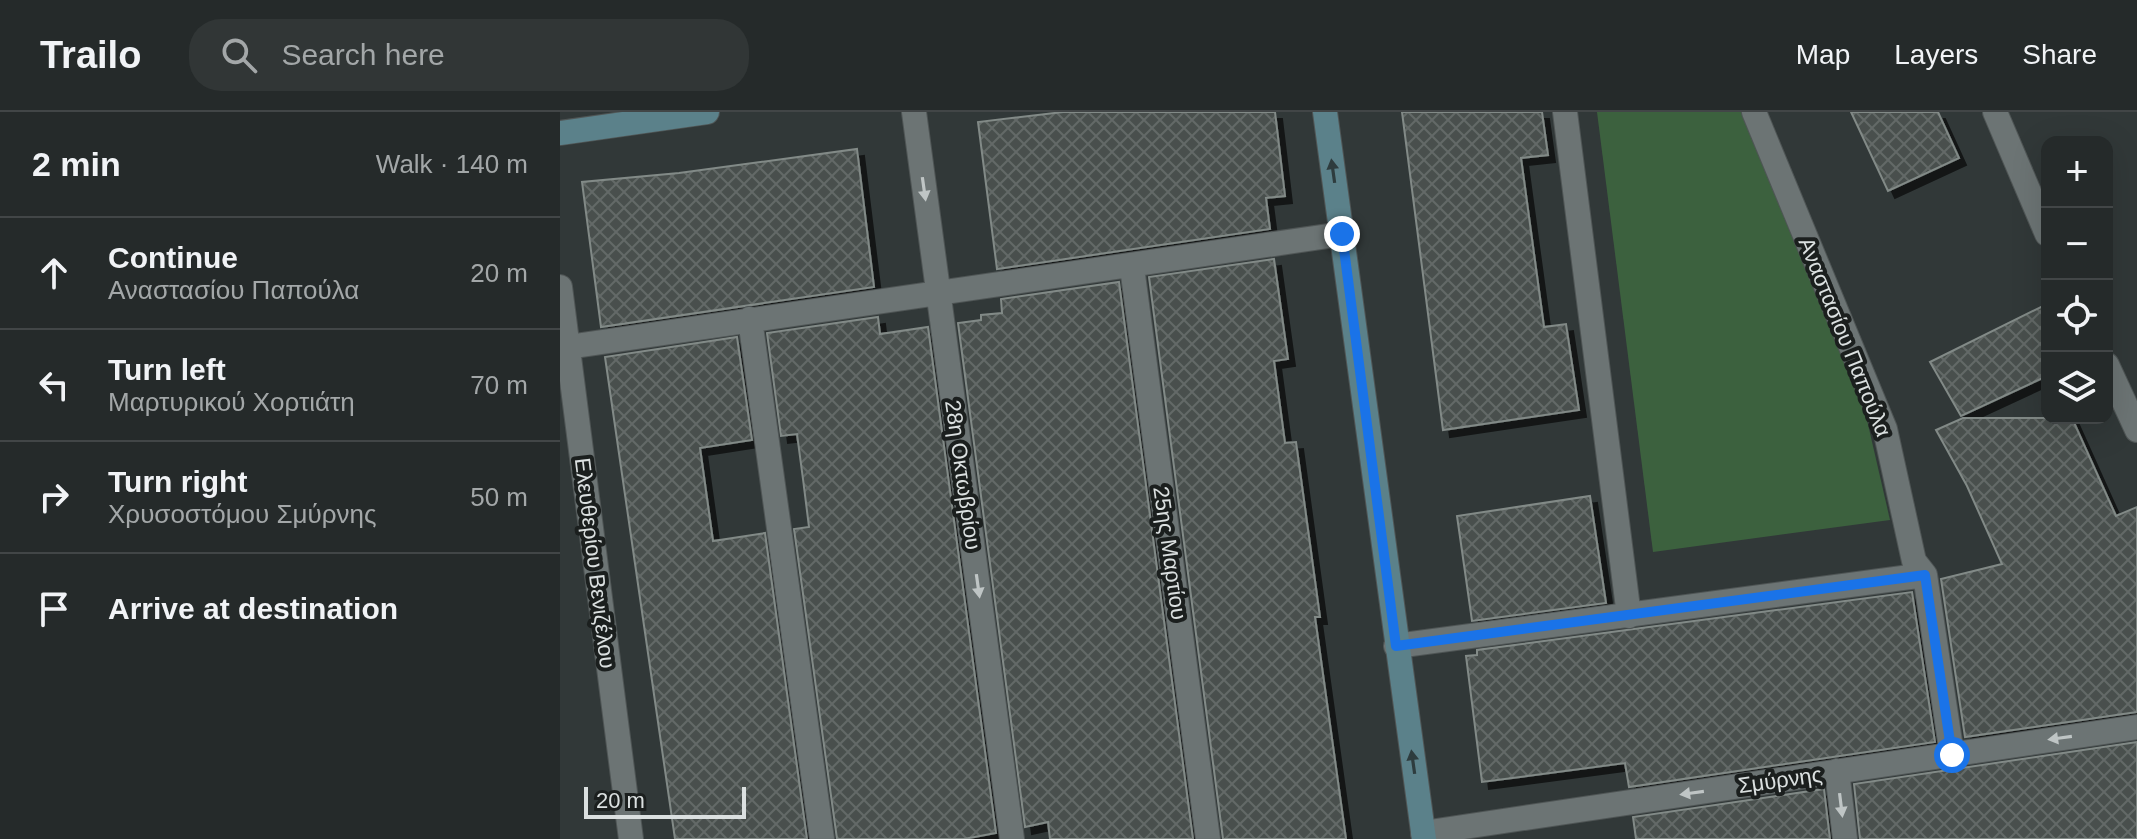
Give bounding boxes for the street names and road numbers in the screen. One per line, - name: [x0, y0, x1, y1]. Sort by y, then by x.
- street label: Αναστασίου Παπούλα: [1794, 234, 1897, 441]
- street label: 28η Οκτωβρίου: [940, 399, 986, 551]
- street label: Ελευθερίου Βενιζέλου: [570, 456, 620, 670]
- street label: 25ης Μαρτίου: [1148, 485, 1192, 621]
- street label: Σμύρνης: [1736, 762, 1824, 798]

